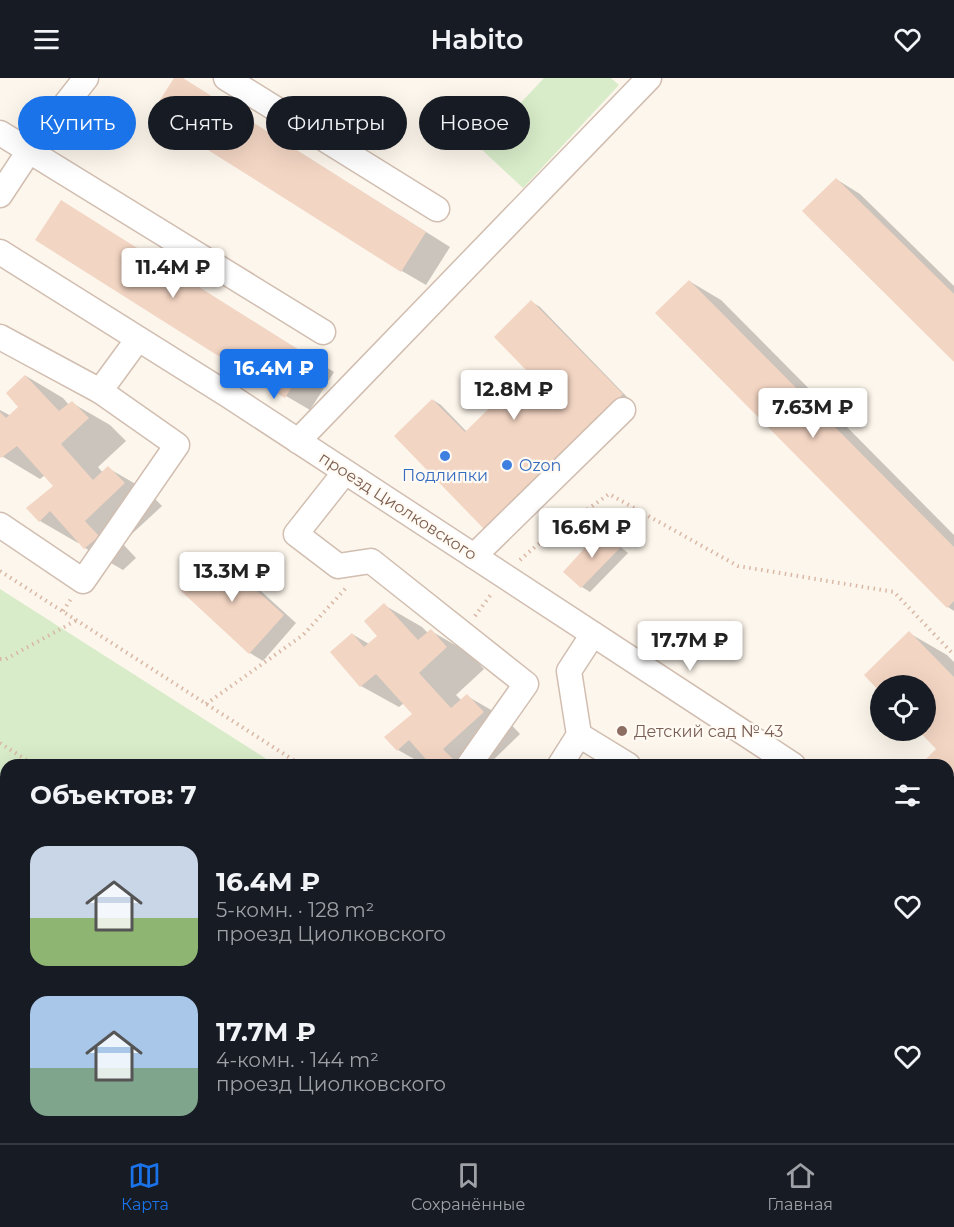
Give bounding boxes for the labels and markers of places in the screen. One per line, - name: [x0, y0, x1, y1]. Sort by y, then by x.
- pin: 11.4M ₽: [118, 248, 228, 299]
- pin: 16.4M ₽: [219, 349, 329, 400]
- pin: 12.8M ₽: [459, 370, 569, 421]
- pin: 7.63M ₽: [758, 388, 868, 439]
- marker: Подлипки: [438, 449, 452, 463]
- place label: Ozon: [519, 456, 561, 475]
- marker: Ozon: [500, 458, 514, 472]
- place label: Подлипки: [402, 466, 488, 485]
- pin: 16.6M ₽: [537, 508, 647, 559]
- pin: 13.3M ₽: [177, 552, 287, 603]
- pin: 17.7M ₽: [635, 621, 745, 672]
- place label: Детский сад № 43: [634, 722, 783, 741]
- marker: Детский сад № 43: [615, 724, 629, 738]

